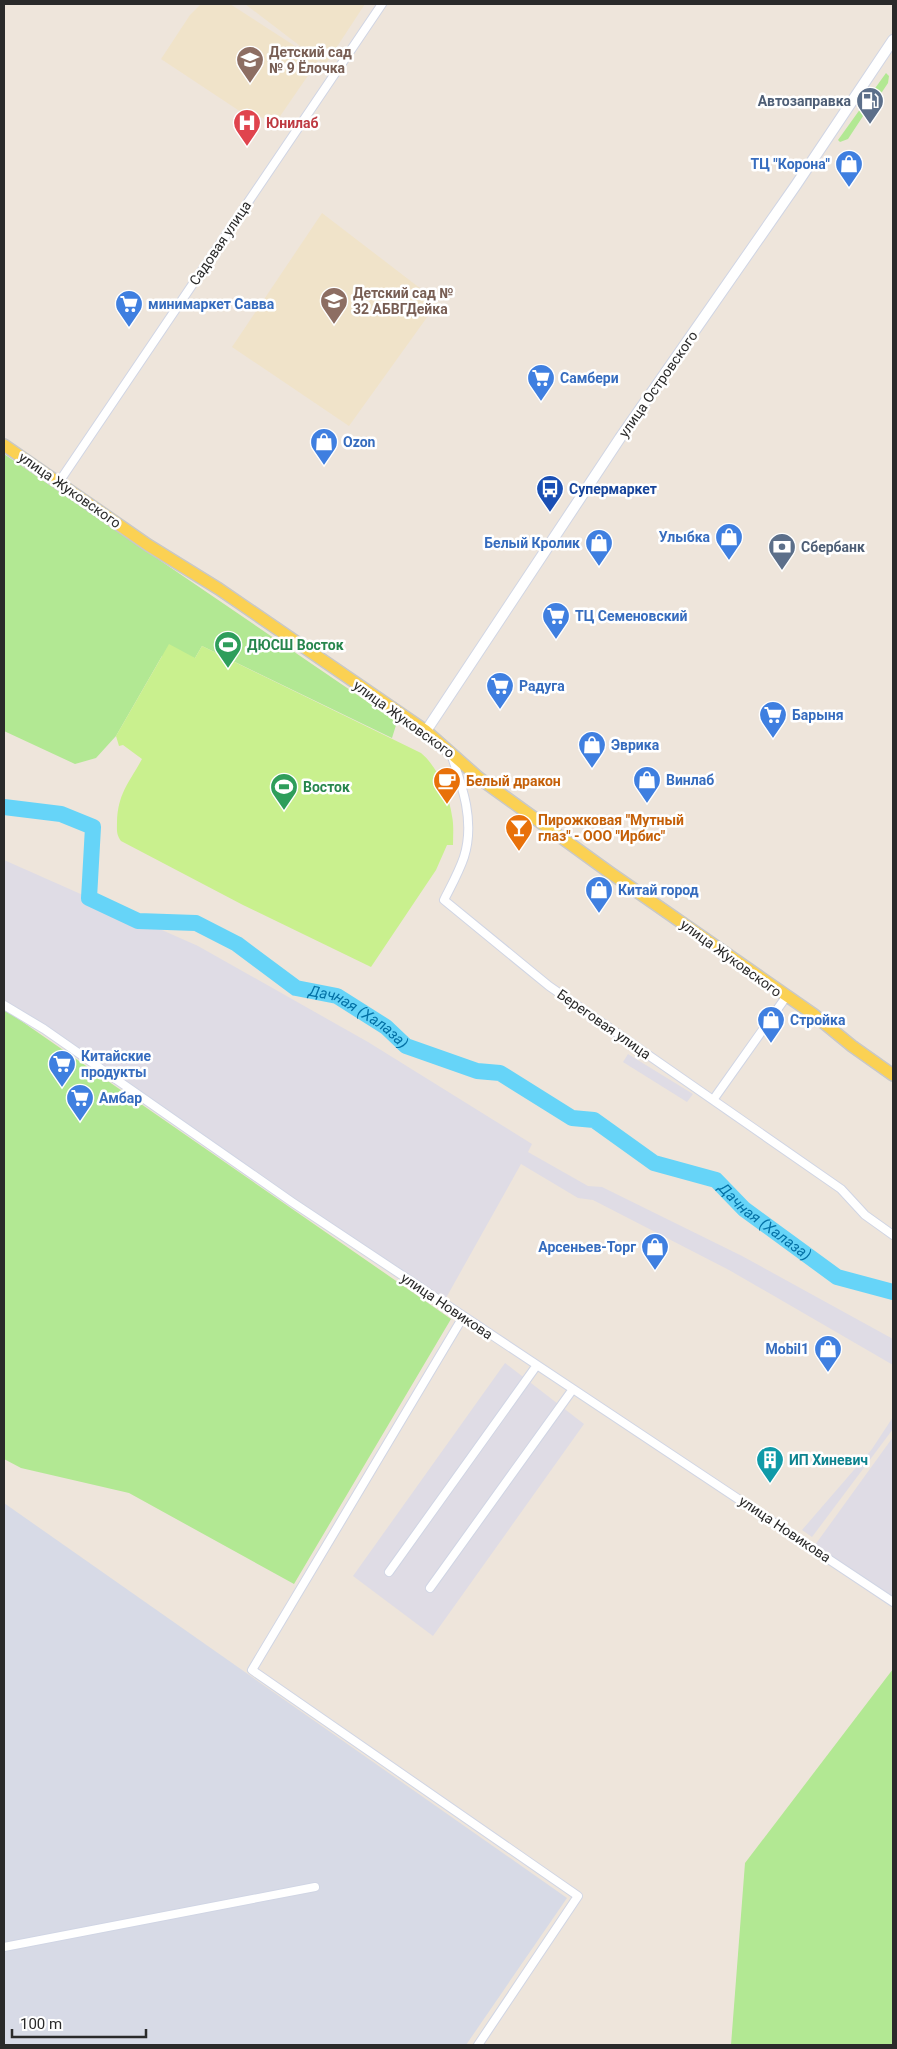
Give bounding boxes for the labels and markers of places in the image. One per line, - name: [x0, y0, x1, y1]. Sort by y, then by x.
- place label: Детский сад № 9 Ёлочка: [269, 44, 352, 76]
- school or university icon: Детский сад № 9 Ёлочка: [235, 45, 265, 84]
- fuel station icon: Автозаправка: [855, 86, 885, 125]
- place label: Автозаправка: [758, 93, 852, 109]
- hospital icon: Юнилаб: [232, 108, 262, 147]
- place label: Юнилаб: [266, 115, 319, 131]
- shop icon: ТЦ "Корона": [834, 149, 864, 188]
- place label: ТЦ "Корона": [751, 156, 831, 172]
- place label: Детский сад № 32 АБВГДейка: [353, 285, 453, 317]
- school or university icon: Детский сад № 32 АБВГДейка: [319, 286, 349, 325]
- supermarket icon: минимаркет Савва: [114, 289, 144, 328]
- place label: минимаркет Савва: [148, 296, 275, 312]
- supermarket icon: Самбери: [526, 363, 556, 402]
- place label: Самбери: [560, 370, 619, 386]
- shop icon: Ozon: [309, 427, 339, 466]
- place label: Ozon: [343, 434, 376, 450]
- bus stop icon: Супермаркет: [535, 474, 565, 513]
- place label: Супермаркет: [569, 481, 657, 497]
- shop icon: Улыбка: [714, 522, 744, 561]
- shop icon: Белый Кролик: [584, 528, 614, 567]
- place label: Улыбка: [659, 529, 711, 545]
- bank icon: Сбербанк: [767, 532, 797, 571]
- place label: Белый Кролик: [484, 535, 580, 551]
- place label: Сбербанк: [801, 539, 865, 555]
- supermarket icon: ТЦ Семеновский: [541, 601, 571, 640]
- place label: ТЦ Семеновский: [575, 608, 688, 624]
- sports icon: ДЮСШ Восток: [213, 630, 243, 669]
- place label: ДЮСШ Восток: [247, 637, 344, 653]
- supermarket icon: Радуга: [485, 671, 515, 710]
- place label: Радуга: [519, 678, 565, 694]
- supermarket icon: Барыня: [758, 700, 788, 739]
- place label: Барыня: [792, 707, 844, 723]
- shop icon: Эврика: [577, 730, 607, 769]
- place label: Эврика: [611, 737, 660, 753]
- shop icon: Винлаб: [632, 765, 662, 804]
- cafe icon: Белый дракон: [432, 766, 462, 805]
- sports icon: Восток: [269, 772, 299, 811]
- place label: Винлаб: [666, 772, 714, 788]
- place label: Белый дракон: [466, 773, 561, 789]
- place label: Восток: [303, 779, 350, 795]
- place label: Пирожковая "Мутный глаз" - ООО "Ирбис": [538, 812, 684, 844]
- bar icon: Пирожковая "Мутный глаз" - ООО "Ирбис": [504, 813, 534, 852]
- shop icon: Китай город: [584, 875, 614, 914]
- place label: Китай город: [618, 882, 699, 898]
- shop icon: Стройка: [756, 1005, 786, 1044]
- place label: Стройка: [790, 1012, 846, 1028]
- place label: Китайские продукты: [81, 1048, 151, 1080]
- supermarket icon: Китайские продукты: [47, 1049, 77, 1088]
- supermarket icon: Амбар: [65, 1083, 95, 1122]
- place label: Амбар: [99, 1090, 142, 1106]
- shop icon: Арсеньев-Торг: [640, 1232, 670, 1271]
- place label: Арсеньев-Торг: [538, 1239, 636, 1255]
- shop icon: Mobil1: [813, 1334, 843, 1373]
- place label: Mobil1: [766, 1341, 809, 1357]
- building icon: ИП Хиневич: [755, 1445, 785, 1484]
- place label: ИП Хиневич: [789, 1452, 868, 1468]

